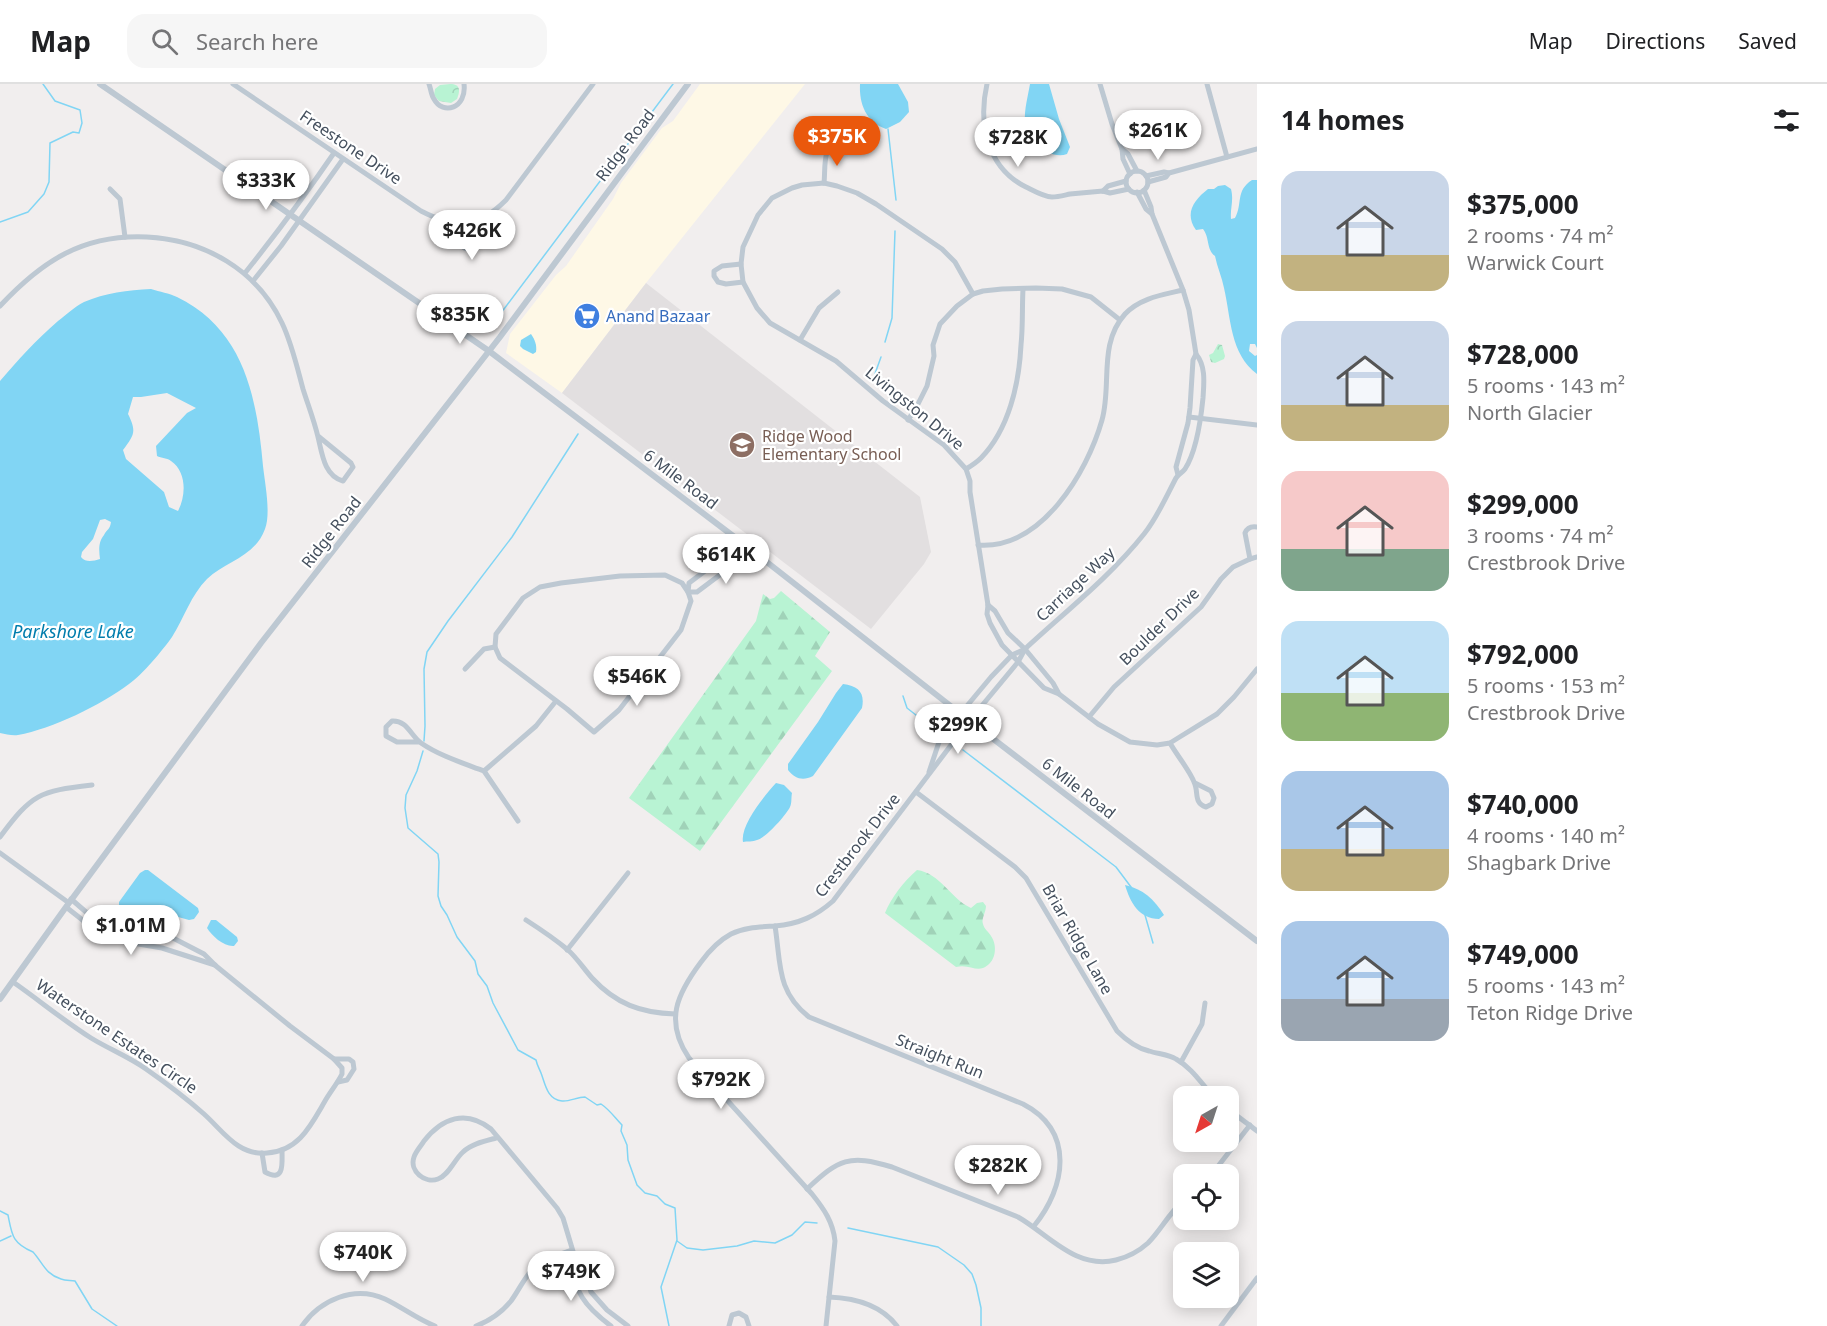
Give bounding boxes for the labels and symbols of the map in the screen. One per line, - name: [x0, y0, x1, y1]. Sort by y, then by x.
- street label: Ridge Road: [591, 104, 659, 186]
- street label: Freestone Drive: [296, 105, 406, 189]
- pin: $261K: [1116, 110, 1200, 161]
- pin: $375K: [795, 116, 879, 167]
- pin: $728K: [976, 117, 1060, 168]
- pin: $333K: [224, 160, 308, 211]
- pin: $426K: [430, 210, 514, 261]
- pin: $835K: [418, 294, 502, 345]
- supermarket icon: Anand Bazaar: [572, 301, 602, 331]
- place label: Anand Bazaar: [606, 305, 711, 327]
- street label: Livingston Drive: [861, 361, 969, 455]
- place label: Ridge Wood Elementary School: [762, 425, 901, 465]
- school or university icon: Ridge Wood Elementary School: [727, 430, 757, 460]
- street label: 6 Mile Road: [639, 444, 723, 514]
- street label: Ridge Road: [296, 492, 366, 572]
- pin: $614K: [684, 534, 768, 585]
- street label: Carriage Way: [1031, 541, 1120, 626]
- street label: Boulder Drive: [1114, 582, 1204, 670]
- water label: Parkshore Lake: [12, 619, 134, 643]
- pin: $546K: [595, 656, 679, 707]
- pin: $299K: [916, 704, 1000, 755]
- street label: 6 Mile Road: [1038, 752, 1120, 824]
- street label: Crestbrook Drive: [809, 788, 905, 902]
- street label: Briar Ridge Lane: [1037, 880, 1119, 998]
- pin: $1.01M: [82, 905, 180, 956]
- street label: Waterstone Estates Circle: [32, 974, 202, 1098]
- street label: Straight Run: [893, 1028, 987, 1084]
- pin: $792K: [679, 1059, 763, 1110]
- north arrow: [1173, 1086, 1239, 1152]
- pin: $282K: [956, 1145, 1040, 1196]
- pin: $740K: [321, 1232, 405, 1283]
- pin: $749K: [529, 1251, 613, 1302]

